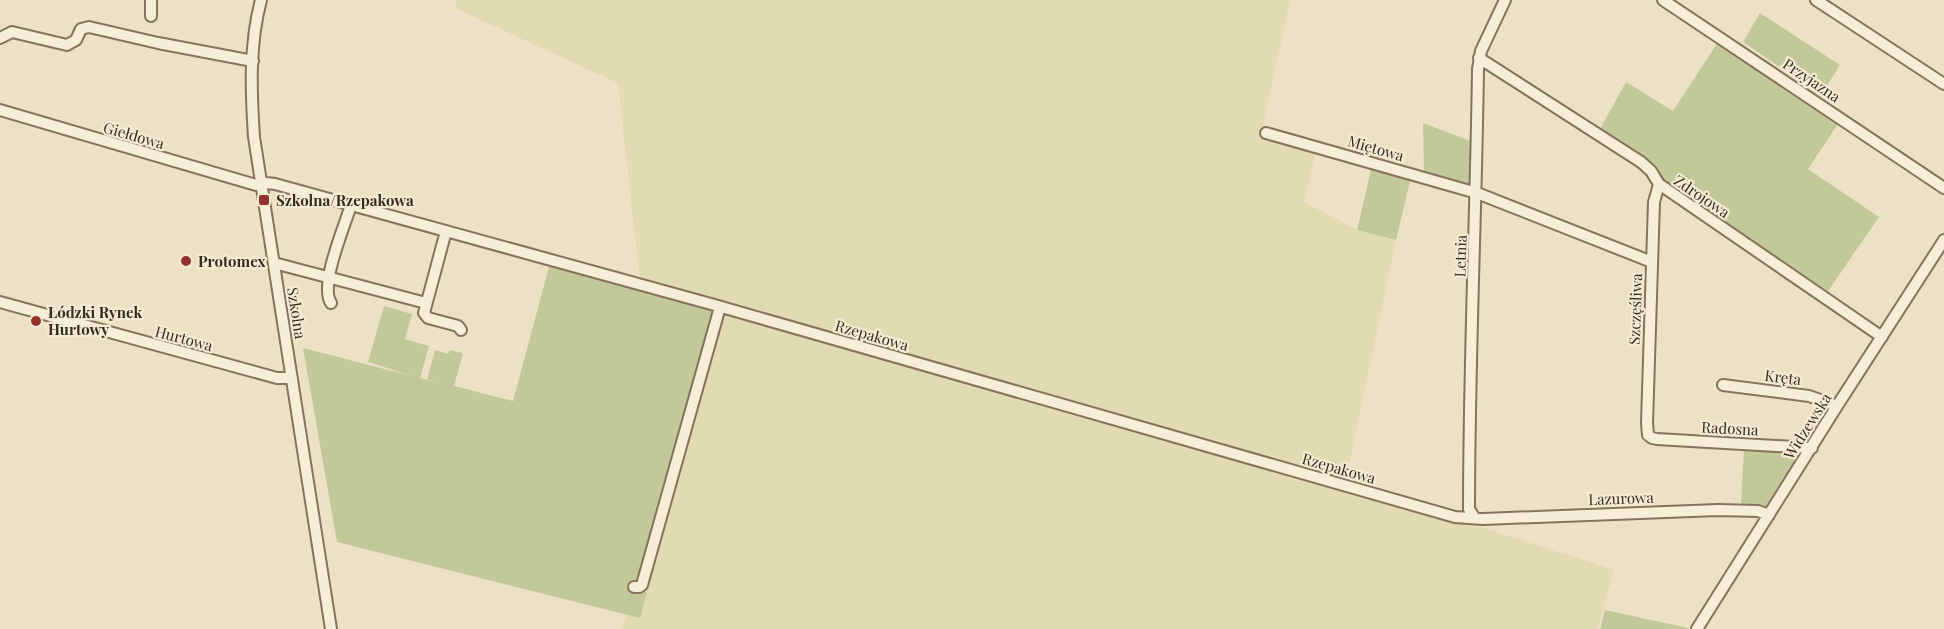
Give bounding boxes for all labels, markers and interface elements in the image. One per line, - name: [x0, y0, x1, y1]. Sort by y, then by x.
- street label: Przyjazna: [1779, 53, 1845, 107]
- street label: Giełdowa: [101, 117, 167, 153]
- street label: Miętowa: [1346, 130, 1407, 166]
- street label: Zdrojowa: [1670, 170, 1734, 222]
- place label: Szkolna/Rzepakowa: [276, 190, 414, 210]
- marker: Szkolna/Rzepakowa: [257, 193, 271, 207]
- street label: Letnia: [1449, 234, 1471, 278]
- place label: Protomex: [198, 251, 266, 271]
- marker: Protomex: [179, 254, 193, 268]
- street label: Szczęśliwa: [1624, 272, 1646, 345]
- street label: Szkolna: [283, 286, 311, 341]
- place label: Łódzki Rynek Hurtowy: [48, 302, 142, 339]
- marker: Łódzki Rynek Hurtowy: [29, 314, 43, 328]
- street label: Rzepakowa: [833, 315, 912, 355]
- street label: Hurtowa: [153, 321, 216, 355]
- street label: Kręta: [1764, 365, 1803, 389]
- street label: Widzewska: [1778, 389, 1836, 464]
- street label: Radosna: [1701, 417, 1760, 440]
- street label: Rzepakowa: [1300, 448, 1379, 488]
- street label: Lazurowa: [1588, 487, 1655, 509]

